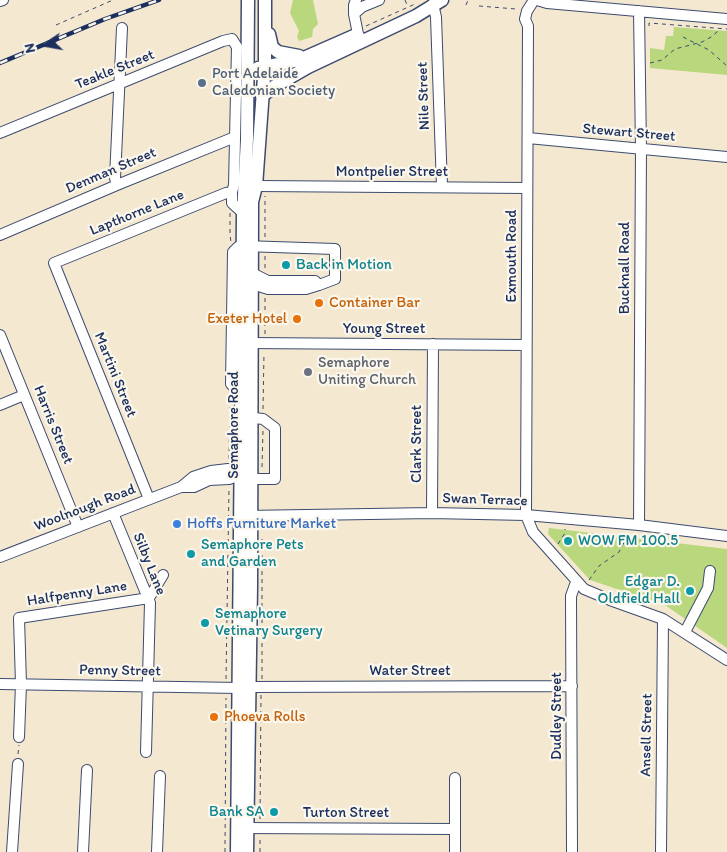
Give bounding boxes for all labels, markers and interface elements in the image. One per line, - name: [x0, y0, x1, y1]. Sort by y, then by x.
- north arrow: [20, 20, 70, 70]
- text: N: [21, 42, 39, 55]
- street label: Teakle Street: [73, 46, 157, 94]
- street label: Nile Street: [414, 62, 434, 130]
- place label: Port Adelaide Caledonian Society: [212, 65, 335, 100]
- marker: Port Adelaide Caledonian Society: [196, 77, 208, 89]
- street label: Stewart Street: [582, 120, 676, 146]
- street label: Denman Street: [63, 144, 159, 198]
- street label: Montpelier Street: [336, 163, 448, 181]
- street label: Lapthorne Lane: [87, 186, 187, 240]
- street label: Exmouth Road: [503, 210, 521, 302]
- street label: Bucknall Road: [616, 222, 634, 314]
- place label: Back in Motion: [296, 256, 392, 274]
- marker: Back in Motion: [280, 259, 292, 271]
- place label: Container Bar: [329, 294, 420, 312]
- marker: Container Bar: [313, 297, 325, 309]
- place label: Exeter Hotel: [207, 310, 287, 328]
- marker: Exeter Hotel: [291, 313, 303, 325]
- street label: Young Street: [343, 320, 425, 338]
- street label: Martini Street: [90, 330, 140, 420]
- place label: Semaphore Uniting Church: [318, 354, 416, 389]
- marker: Semaphore Uniting Church: [302, 366, 314, 378]
- street label: Semaphore Road: [225, 371, 243, 479]
- street label: Harris Street: [29, 383, 77, 467]
- street label: Clark Street: [408, 405, 426, 483]
- street label: Woolnough Road: [32, 480, 138, 536]
- street label: Swan Terrace: [442, 490, 528, 510]
- place label: Hoffs Furniture Market: [187, 515, 336, 533]
- marker: Hoffs Furniture Market: [171, 518, 183, 530]
- street label: Silby Lane: [128, 530, 170, 598]
- place label: WOW FM 100.5: [578, 532, 678, 550]
- marker: WOW FM 100.5: [562, 535, 574, 547]
- place label: Semaphore Pets and Garden: [201, 536, 304, 571]
- marker: Semaphore Pets and Garden: [185, 548, 197, 560]
- place label: Edgar D. Oldfield Hall: [598, 573, 680, 608]
- street label: Halfpenny Lane: [26, 577, 128, 611]
- marker: Edgar D. Oldfield Hall: [684, 585, 696, 597]
- place label: Semaphore Vetinary Surgery: [215, 605, 322, 640]
- marker: Semaphore Vetinary Surgery: [199, 617, 211, 629]
- street label: Penny Street: [79, 661, 161, 681]
- street label: Water Street: [369, 662, 451, 680]
- street label: Dudley Street: [548, 672, 566, 760]
- street label: Ansell Street: [637, 693, 657, 777]
- place label: Phoeva Rolls: [224, 708, 305, 726]
- marker: Phoeva Rolls: [208, 711, 220, 723]
- place label: Bank SA: [209, 803, 264, 821]
- street label: Turton Street: [303, 804, 389, 822]
- marker: Bank SA: [268, 806, 280, 818]

